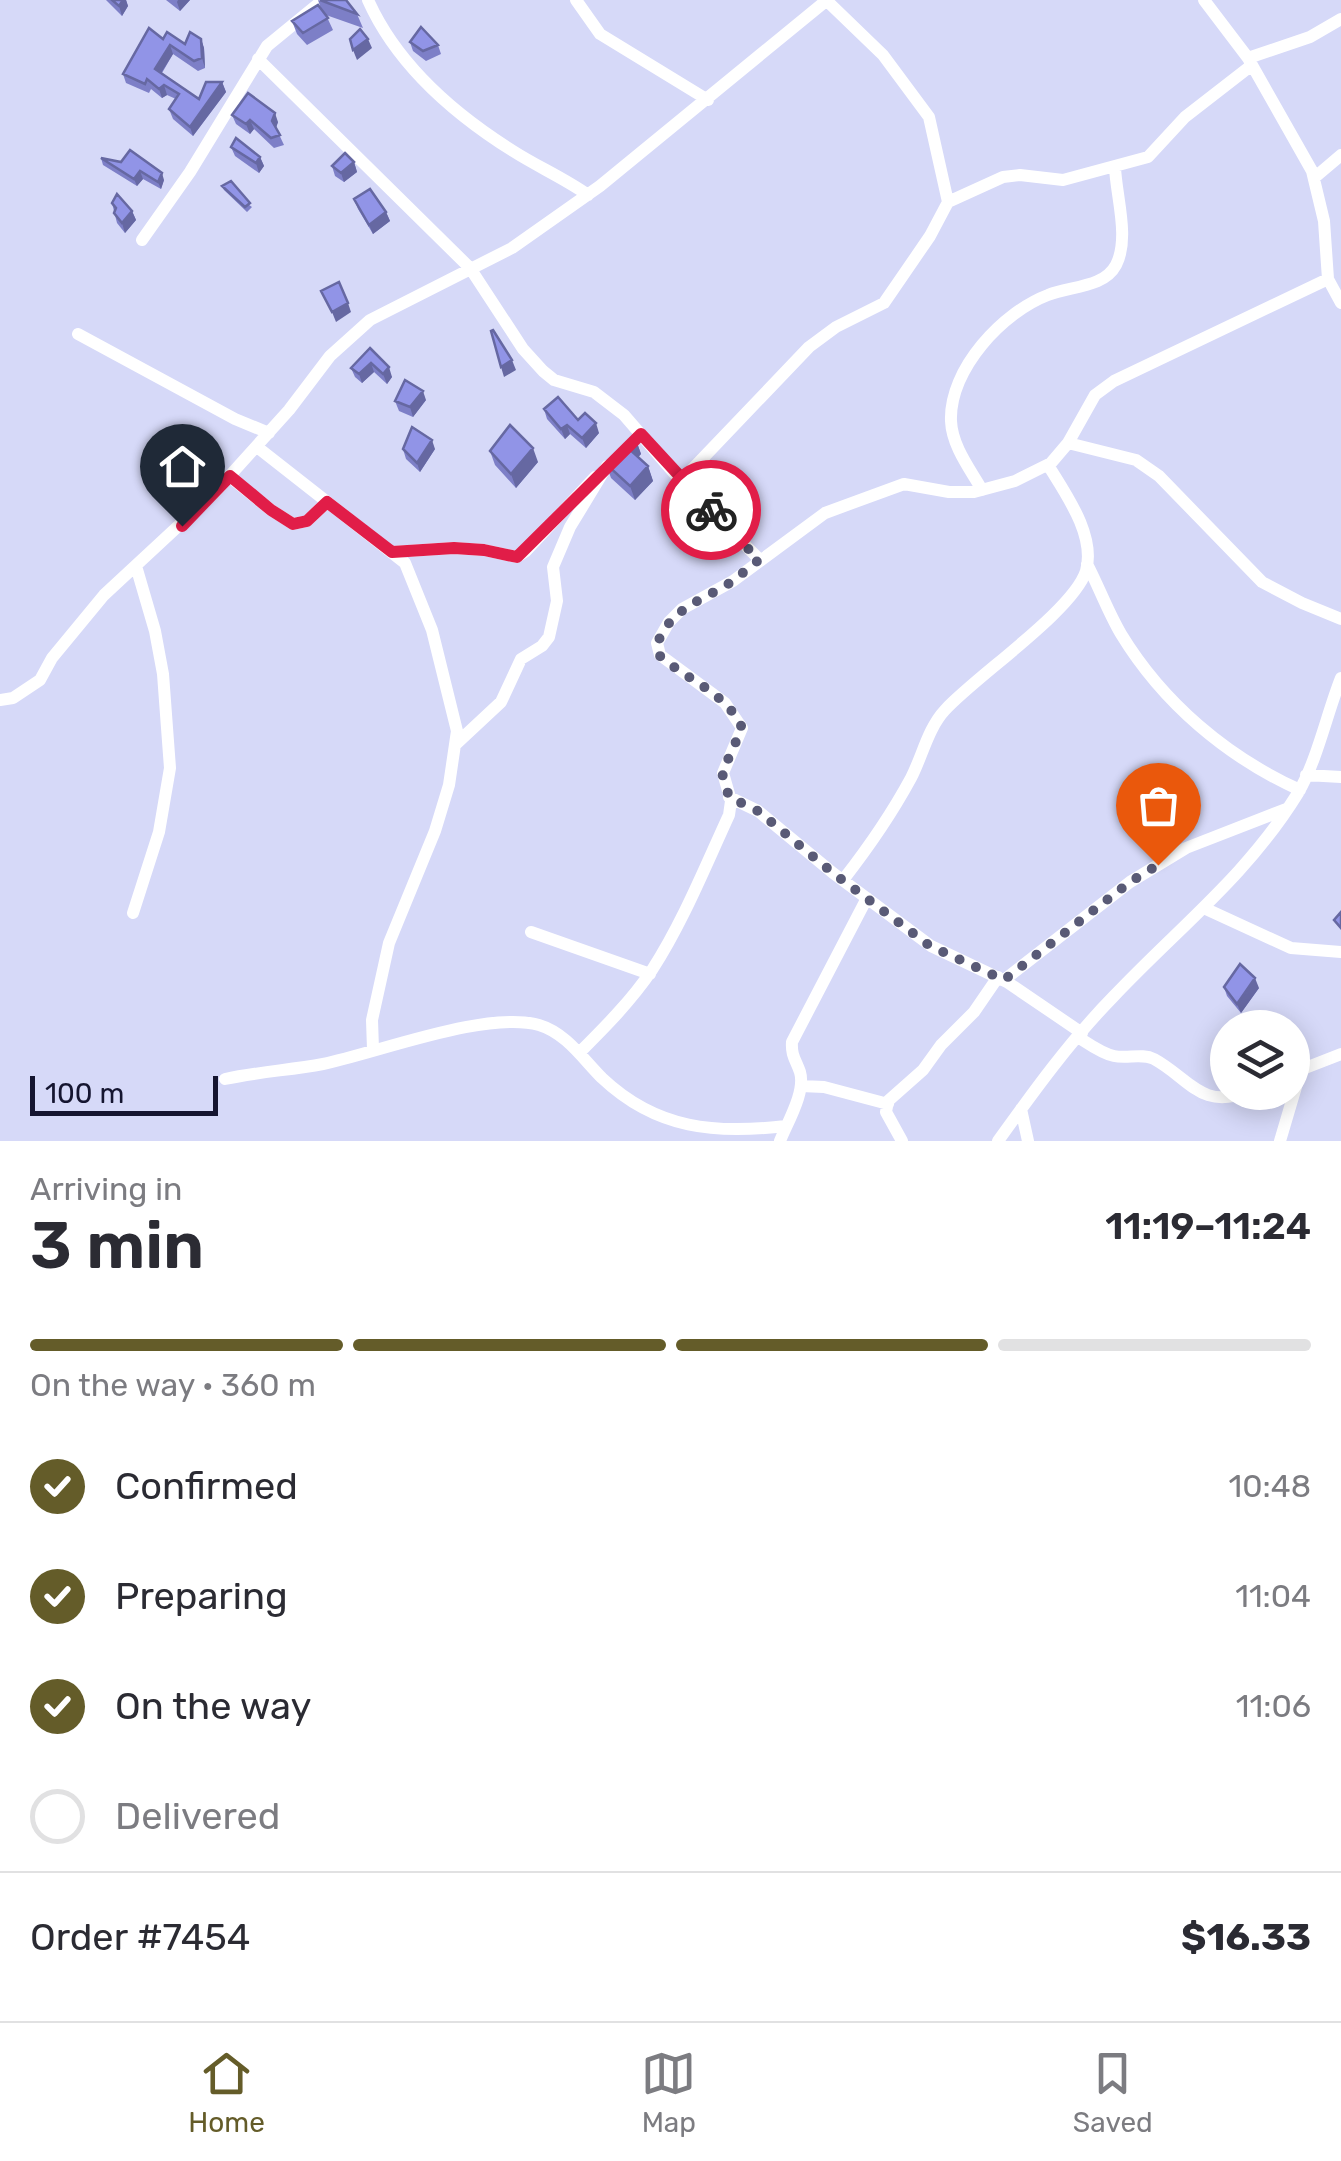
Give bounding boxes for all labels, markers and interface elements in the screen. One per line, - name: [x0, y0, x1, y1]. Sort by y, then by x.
- pin: [140, 424, 225, 527]
- icon: home: [155, 439, 210, 494]
- courier: [661, 460, 761, 560]
- icon: bike: [684, 483, 739, 538]
- pin: [1116, 763, 1201, 866]
- icon: bag: [1131, 778, 1186, 833]
- map controls: [1210, 1010, 1310, 1110]
- button: layers: [1210, 1010, 1310, 1110]
- scale bar: [30, 1071, 218, 1116]
- text: 100 m: [45, 1077, 124, 1110]
- text: Arriving in: [30, 1170, 182, 1208]
- text: 11:19–11:24: [1105, 1203, 1311, 1249]
- text: 3 min: [30, 1207, 204, 1284]
- text: On the way · 360 m: [30, 1366, 316, 1404]
- icon: check: [30, 1459, 85, 1514]
- text: Confirmed: [115, 1463, 298, 1509]
- text: 10:48: [1229, 1467, 1311, 1505]
- icon: check: [30, 1569, 85, 1624]
- text: Preparing: [115, 1573, 288, 1619]
- text: 11:04: [1235, 1577, 1311, 1615]
- icon: check: [30, 1679, 85, 1734]
- text: On the way: [115, 1683, 311, 1729]
- text: 11:06: [1236, 1687, 1311, 1725]
- text: Delivered: [115, 1793, 280, 1839]
- text: Order #7454: [30, 1914, 250, 1960]
- text: $16.33: [1181, 1914, 1311, 1960]
- tab: Home: [188, 2046, 265, 2139]
- tab: Map: [641, 2046, 696, 2139]
- tab: Saved: [1073, 2046, 1153, 2139]

